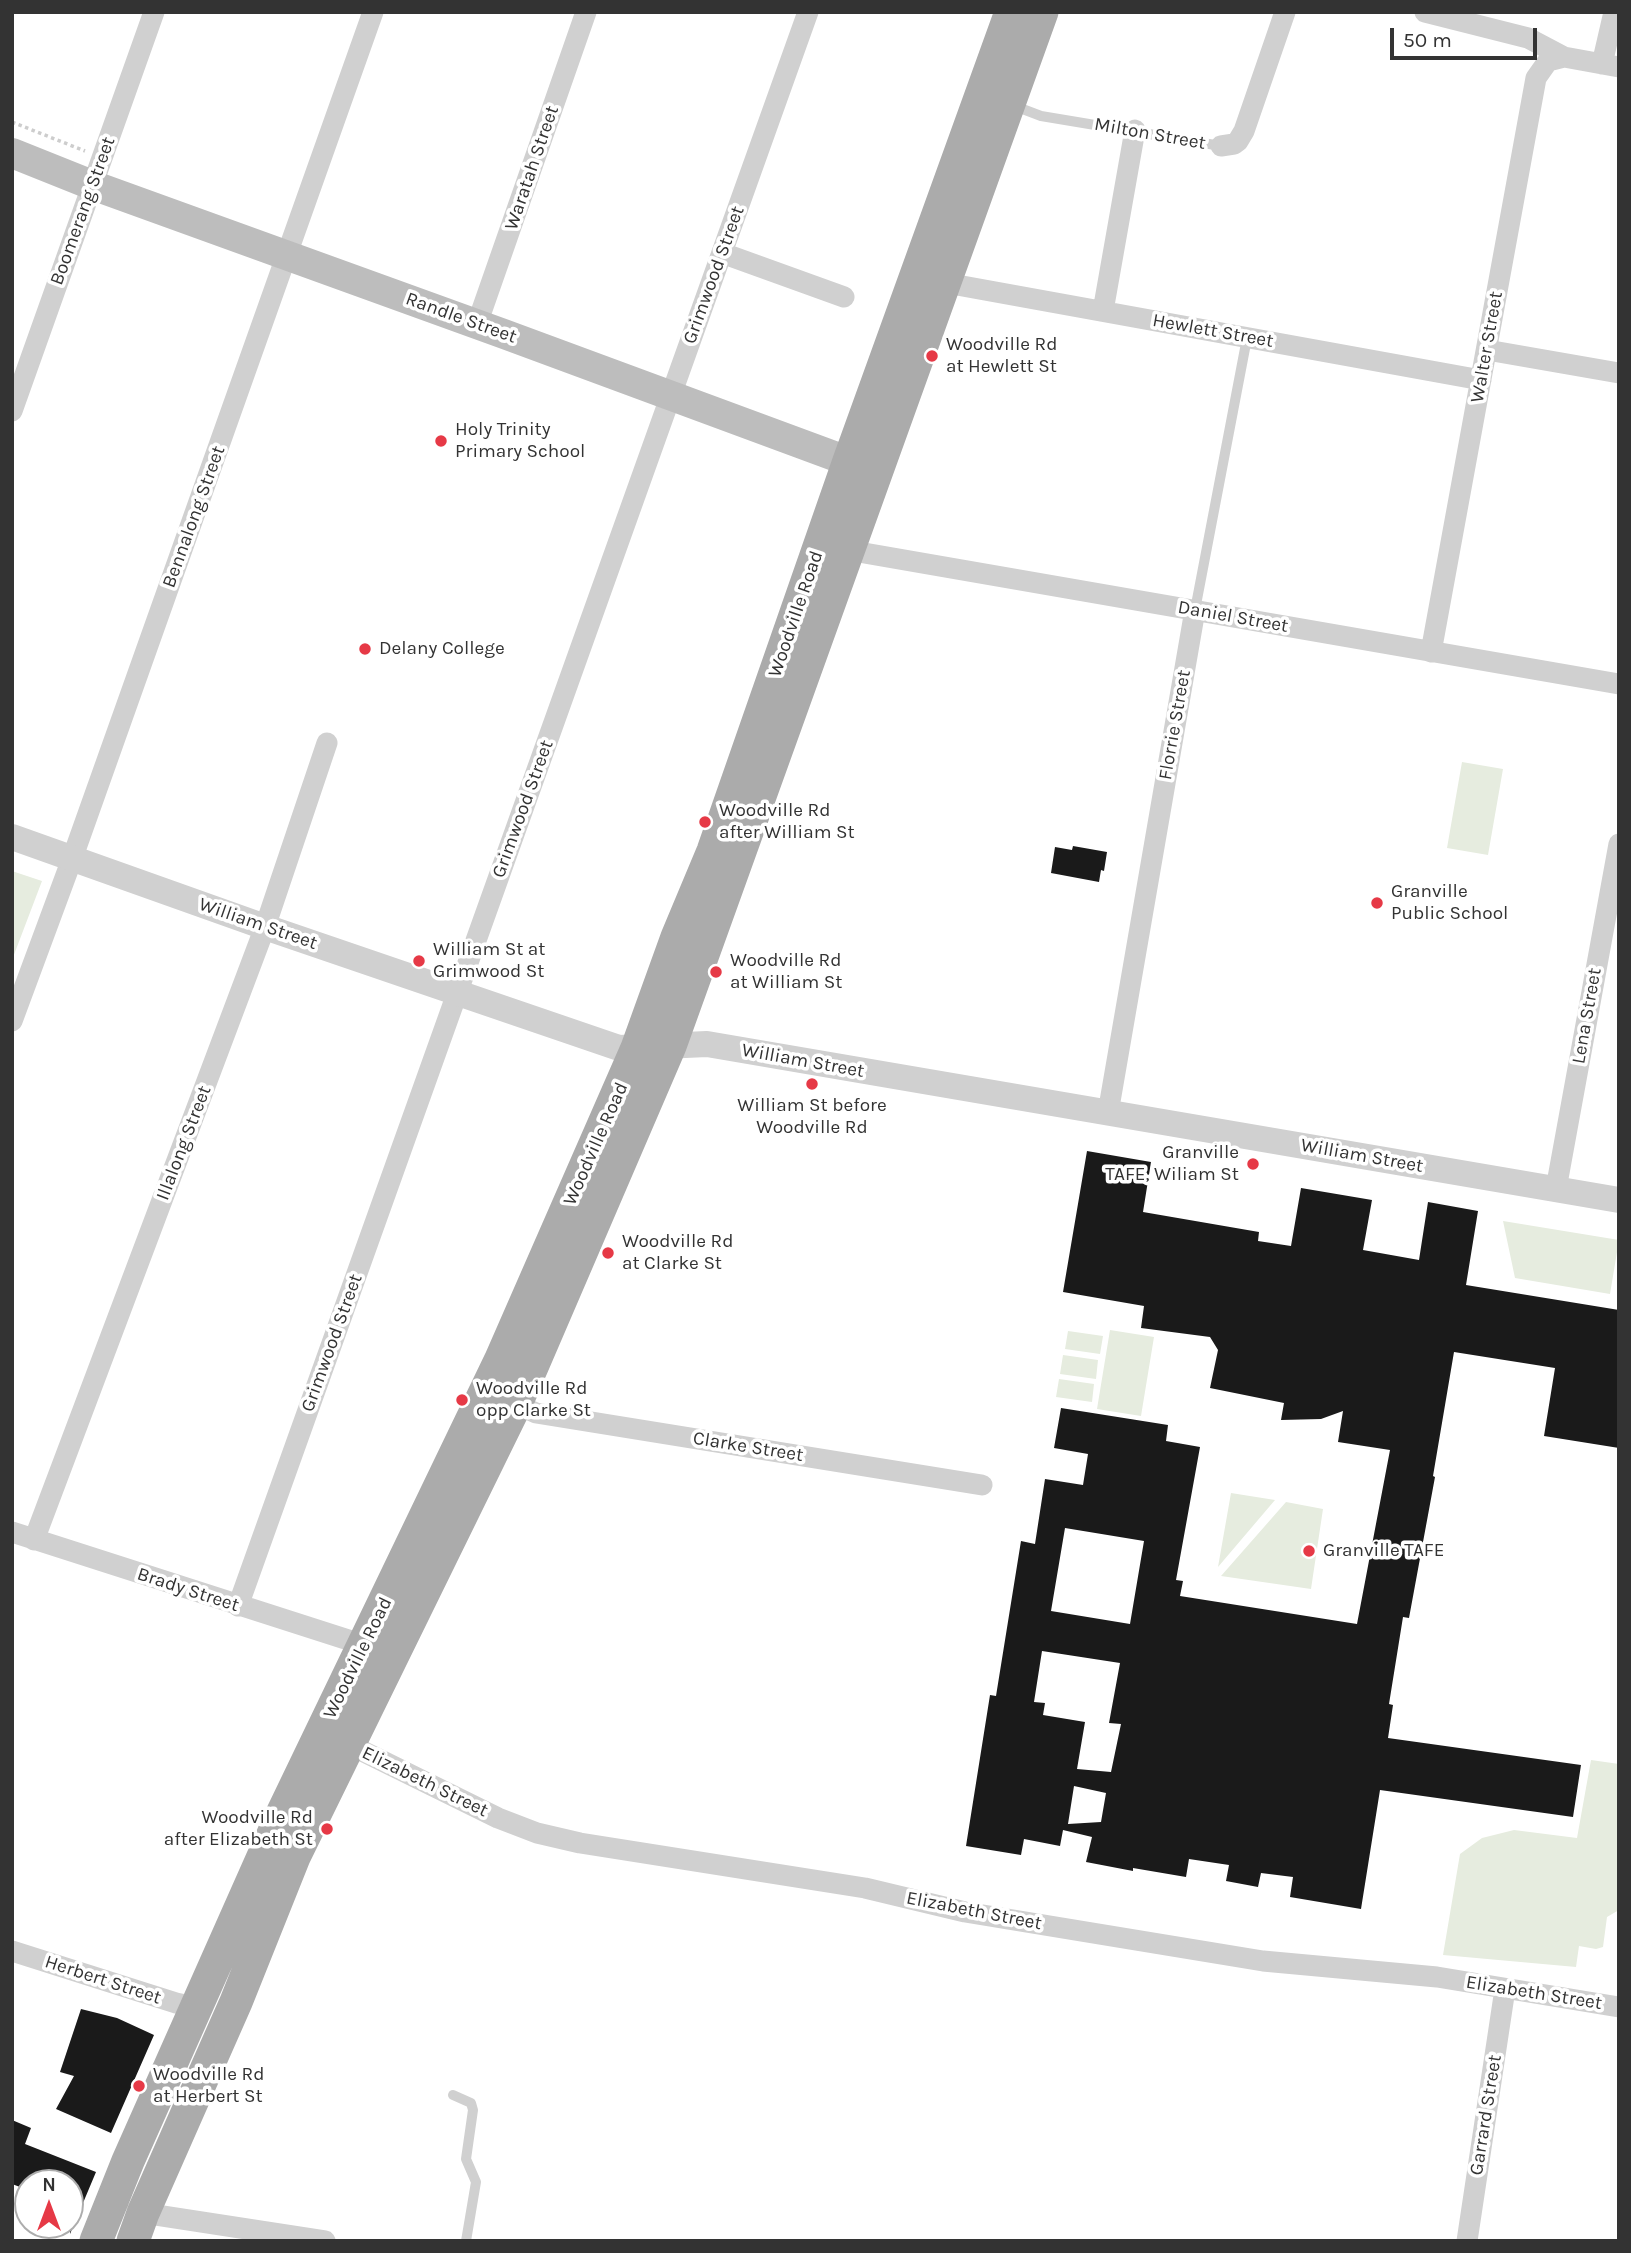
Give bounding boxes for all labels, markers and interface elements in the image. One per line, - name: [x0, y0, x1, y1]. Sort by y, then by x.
- scale bar: [1393, 14, 1540, 58]
- text: 50 m: [1403, 28, 1452, 52]
- street label: Waratah Street: [500, 103, 564, 233]
- street label: Milton Street: [1093, 113, 1207, 155]
- street label: Boomerang Street: [46, 134, 120, 288]
- street label: Grimwood Street: [678, 203, 750, 347]
- street label: Randle Street: [402, 287, 520, 349]
- street label: Walter Street: [1466, 290, 1508, 404]
- street label: Hewlett Street: [1151, 309, 1275, 353]
- place label: Woodville Rd at Hewlett St: [946, 334, 1057, 378]
- marker: Woodville Rd at Hewlett St: [924, 348, 940, 364]
- place label: Holy Trinity Primary School: [455, 419, 585, 463]
- marker: Holy Trinity Primary School: [433, 433, 449, 449]
- street label: Bennalong Street: [158, 443, 230, 591]
- street label: Woodville Road: [764, 548, 828, 680]
- street label: Daniel Street: [1176, 596, 1290, 638]
- place label: Delany College: [379, 638, 505, 660]
- marker: Delany College: [357, 641, 373, 657]
- street label: Florrie Street: [1154, 668, 1196, 782]
- street label: Grimwood Street: [487, 737, 559, 881]
- place label: Woodville Rd after William St: [719, 800, 855, 844]
- marker: Woodville Rd after William St: [697, 814, 713, 830]
- place label: Granville Public School: [1391, 881, 1508, 925]
- street label: William Street: [196, 893, 320, 955]
- marker: Granville Public School: [1369, 895, 1385, 911]
- place label: William St at Grimwood St: [433, 939, 545, 983]
- place label: Woodville Rd at William St: [730, 950, 842, 994]
- marker: William St at Grimwood St: [411, 953, 427, 969]
- marker: Woodville Rd at William St: [708, 964, 724, 980]
- street label: Lena Street: [1567, 966, 1607, 1066]
- street label: William Street: [740, 1039, 866, 1083]
- marker: William St before Woodville Rd: [804, 1076, 820, 1092]
- street label: Woodville Road: [559, 1079, 633, 1209]
- street label: Illalong Street: [152, 1082, 216, 1204]
- place label: William St before Woodville Rd: [737, 1095, 887, 1139]
- street label: William Street: [1299, 1134, 1425, 1178]
- place label: Granville TAFE, Wiliam St: [1105, 1142, 1239, 1186]
- marker: Granville TAFE, Wiliam St: [1245, 1156, 1261, 1172]
- place label: Woodville Rd at Clarke St: [622, 1231, 733, 1275]
- marker: Woodville Rd at Clarke St: [600, 1245, 616, 1261]
- street label: Grimwood Street: [296, 1271, 368, 1415]
- place label: Woodville Rd opp Clarke St: [476, 1378, 591, 1422]
- marker: Woodville Rd opp Clarke St: [454, 1392, 470, 1408]
- street label: Clarke Street: [691, 1427, 805, 1467]
- place label: Granville TAFE: [1323, 1540, 1444, 1562]
- marker: Granville TAFE: [1301, 1543, 1317, 1559]
- street label: Brady Street: [134, 1563, 242, 1617]
- street label: Woodville Road: [319, 1594, 397, 1722]
- street label: Elizabeth Street: [358, 1742, 492, 1822]
- place label: Woodville Rd after Elizabeth St: [164, 1807, 313, 1851]
- marker: Woodville Rd after Elizabeth St: [319, 1821, 335, 1837]
- street label: Elizabeth Street: [904, 1887, 1044, 1935]
- street label: Herbert Street: [42, 1950, 164, 2010]
- street label: Elizabeth Street: [1464, 1971, 1604, 2015]
- street label: Garrard Street: [1465, 2053, 1507, 2177]
- place label: Woodville Rd at Herbert St: [153, 2064, 264, 2108]
- marker: Woodville Rd at Herbert St: [131, 2078, 147, 2094]
- north arrow: [14, 2169, 84, 2239]
- text: N: [42, 2174, 56, 2196]

